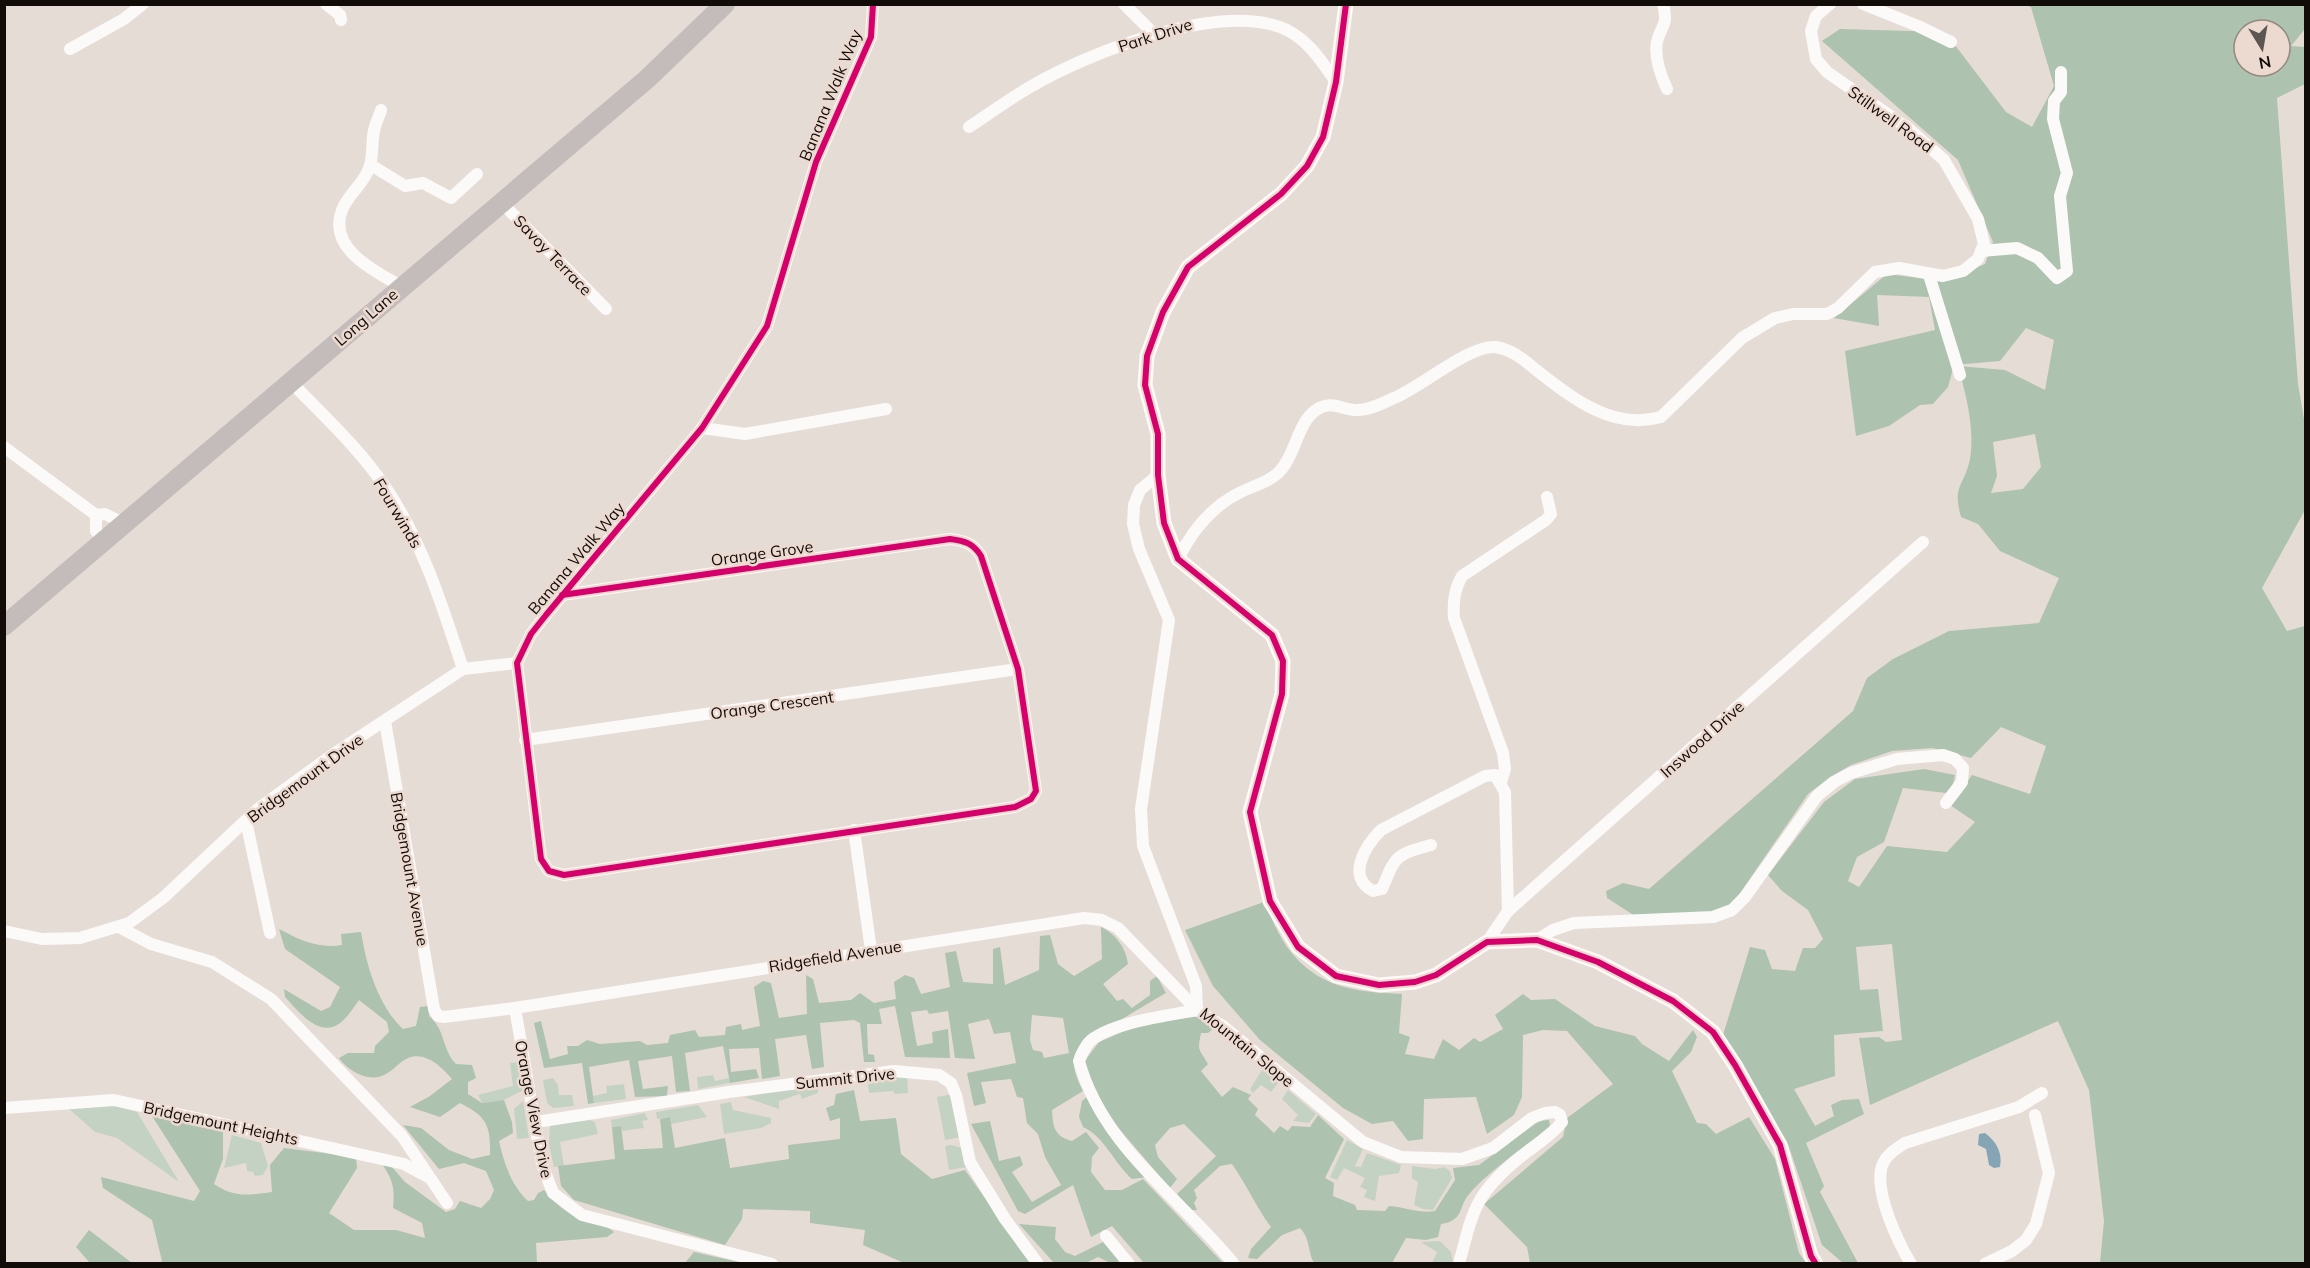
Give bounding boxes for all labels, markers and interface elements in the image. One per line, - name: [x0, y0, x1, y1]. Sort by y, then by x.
- street label: Park Drive: [1116, 14, 1194, 56]
- north arrow: [2232, 18, 2292, 78]
- street label: Banana Walk Way: [794, 26, 866, 164]
- text: N: [2257, 52, 2273, 74]
- street label: Stillwell Road: [1844, 81, 1938, 157]
- street label: Savoy Terrace: [510, 211, 596, 299]
- street label: Long Lane: [330, 284, 402, 350]
- street label: Fourwinds: [369, 474, 427, 552]
- street label: Banana Walk Way: [523, 497, 629, 618]
- street label: Orange Grove: [710, 536, 814, 570]
- street label: Orange Crescent: [709, 686, 835, 724]
- street label: Inswood Drive: [1656, 696, 1748, 782]
- street label: Bridgemount Drive: [243, 729, 367, 827]
- street label: Bridgemount Avenue: [387, 791, 433, 947]
- street label: Ridgefield Avenue: [767, 936, 903, 976]
- street label: Mountain Slope: [1196, 1003, 1298, 1091]
- street label: Orange View Drive: [511, 1038, 557, 1180]
- street label: Summit Drive: [794, 1063, 896, 1093]
- street label: Bridgemount Heights: [142, 1097, 300, 1149]

